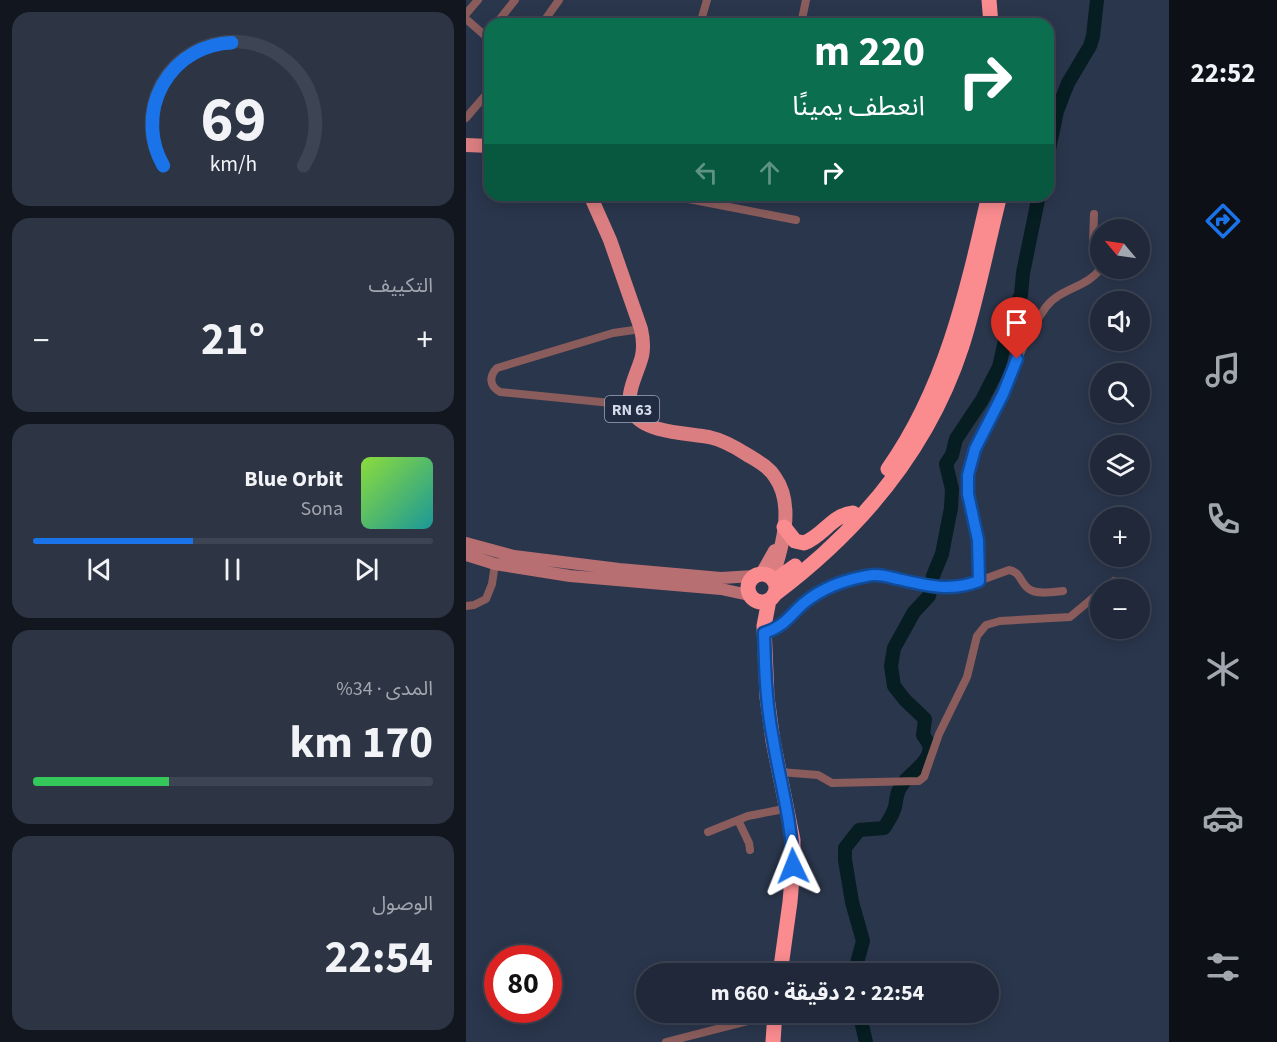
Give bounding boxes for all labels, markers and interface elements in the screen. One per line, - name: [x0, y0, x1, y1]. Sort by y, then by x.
- text: 220 m: [814, 22, 925, 82]
- icon: right: [946, 42, 1024, 120]
- text: 22:52: [1190, 54, 1256, 93]
- text: 69: [200, 76, 266, 165]
- text: انعطف يمينًا: [792, 87, 925, 126]
- text: km/h: [209, 149, 257, 180]
- icon: left: [690, 156, 723, 189]
- icon: ahead: [753, 156, 786, 189]
- icon: right: [816, 156, 849, 189]
- icon: directions: [1202, 200, 1244, 242]
- north arrow: [1090, 219, 1150, 279]
- map controls: [1090, 219, 1150, 639]
- text: التكييف: [369, 272, 433, 300]
- button: sound: [1090, 291, 1150, 351]
- pin: [991, 297, 1042, 359]
- icon: arrive: [1000, 306, 1033, 339]
- text: 21°: [201, 308, 265, 372]
- text: −: [33, 317, 49, 364]
- text: +: [417, 317, 433, 364]
- icon: music: [1202, 349, 1244, 391]
- button: search: [1090, 363, 1150, 423]
- road number: RN 63: [605, 396, 659, 422]
- button: layers: [1090, 435, 1150, 495]
- text: Blue Orbit: [244, 463, 343, 495]
- text: Sona: [300, 495, 343, 523]
- icon: phone: [1202, 498, 1244, 540]
- button: +: [1090, 507, 1150, 567]
- icon: previous: [83, 553, 116, 586]
- icon: pause: [216, 553, 249, 586]
- icon: next: [350, 553, 383, 586]
- button: −: [1090, 579, 1150, 639]
- icon: climate: [1202, 648, 1244, 690]
- text: المدى · 34%: [336, 675, 433, 703]
- text: 170 km: [289, 711, 433, 775]
- icon: car: [1202, 797, 1244, 839]
- position arrow: [761, 834, 825, 898]
- text: الوصول: [372, 890, 433, 918]
- text: 22:54: [324, 926, 433, 990]
- speed limit sign: 80: [484, 945, 562, 1023]
- icon: filters: [1202, 946, 1244, 988]
- text: 22:54 · 2 دقيقة · 660 m: [711, 977, 924, 1009]

